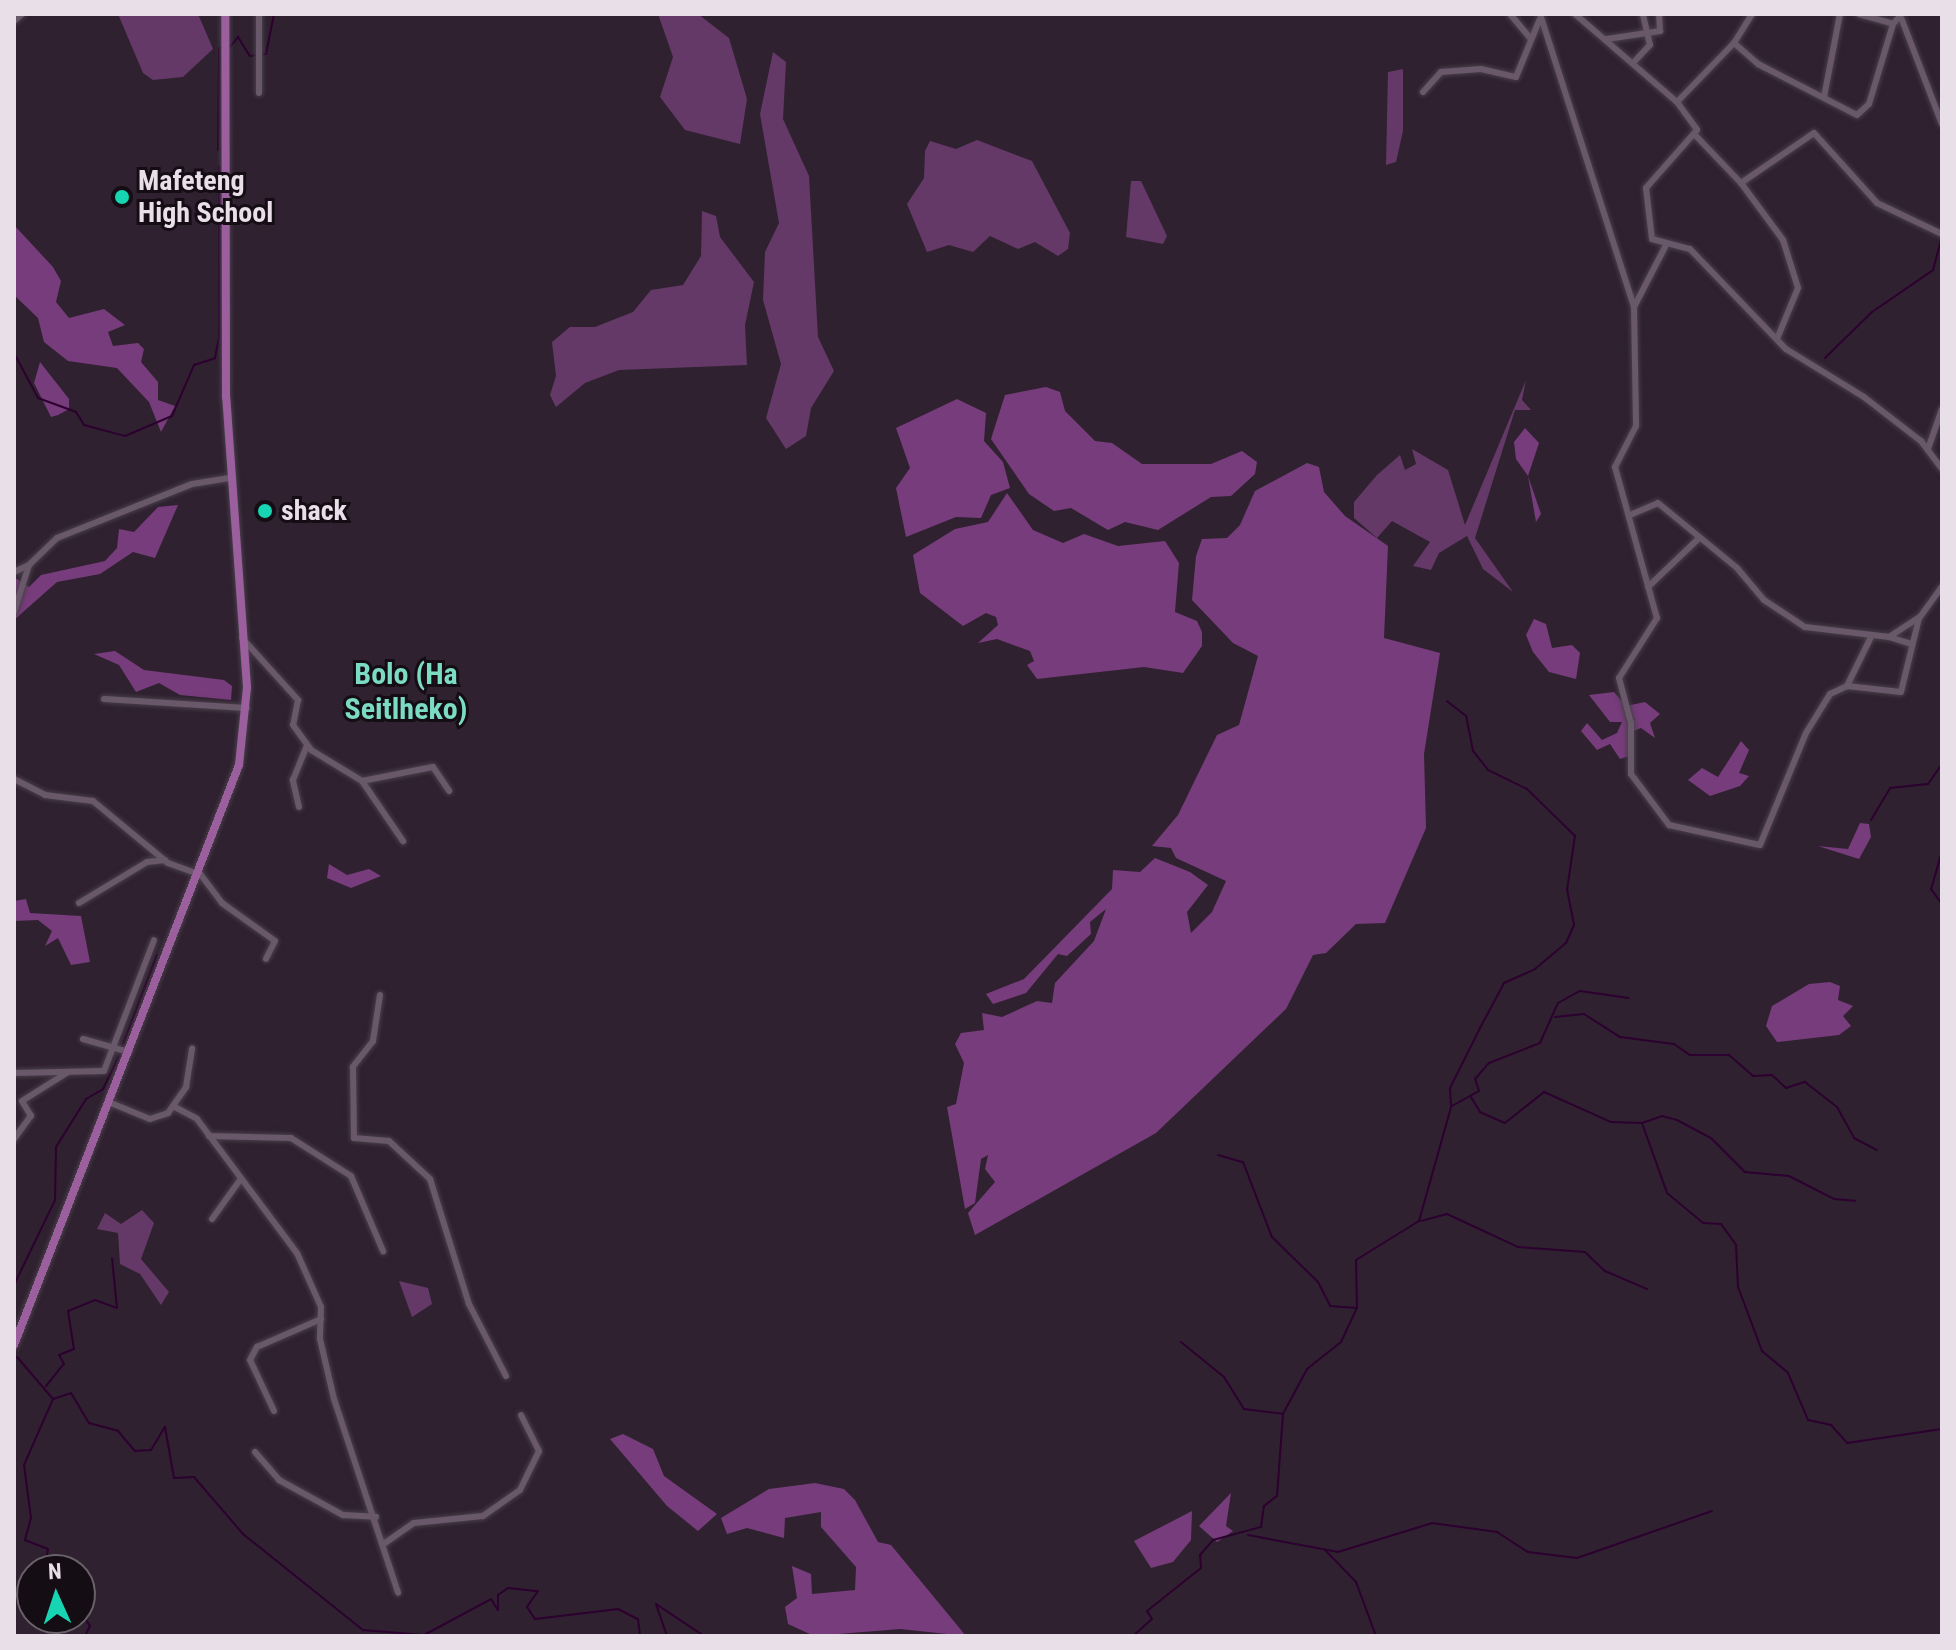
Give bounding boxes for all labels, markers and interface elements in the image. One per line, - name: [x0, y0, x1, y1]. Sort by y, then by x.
- place label: Mafeteng High School: [138, 164, 273, 230]
- marker: Mafeteng High School: [113, 188, 131, 206]
- place label: shack: [281, 494, 347, 528]
- marker: shack: [256, 502, 274, 520]
- district label: Bolo (Ha Seitlheko): [345, 656, 467, 726]
- north arrow: [16, 1554, 96, 1634]
- text: N: [47, 1559, 62, 1584]

